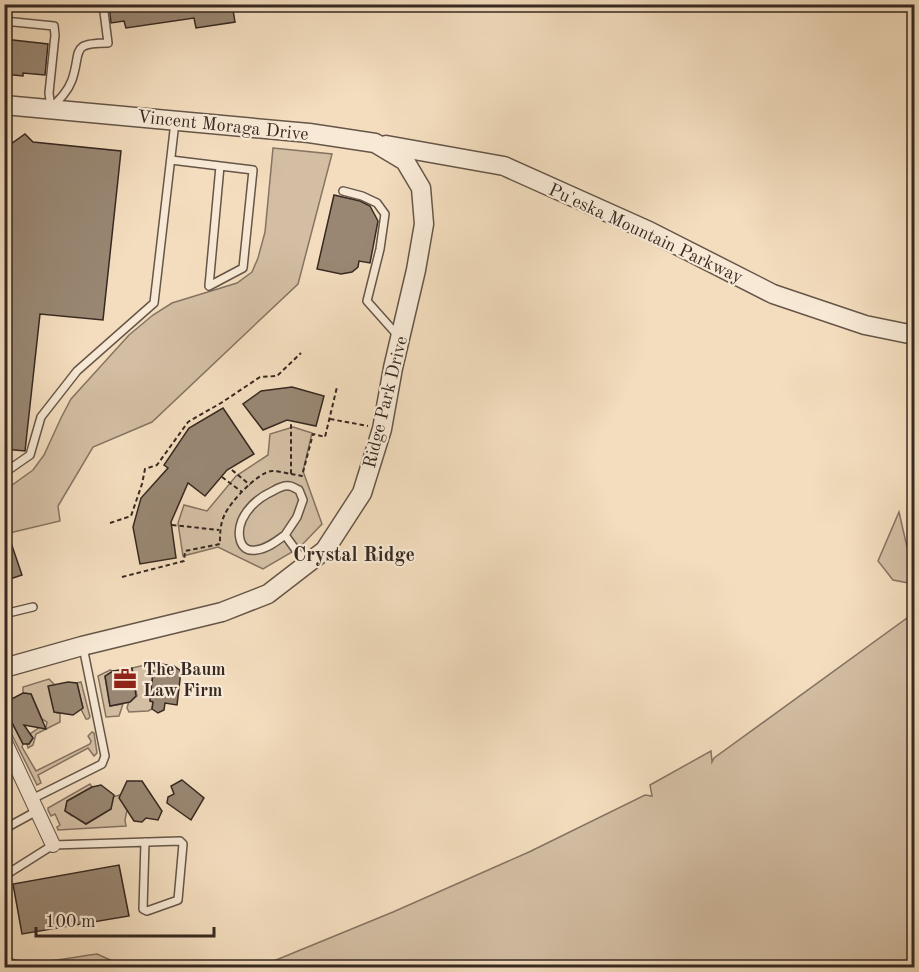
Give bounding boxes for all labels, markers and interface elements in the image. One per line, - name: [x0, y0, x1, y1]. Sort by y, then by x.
- street label: Vincent Moraga Drive: [136, 108, 309, 144]
- street label: Pu'eska Mountain Parkway: [546, 181, 746, 287]
- street label: Ridge Park Drive: [361, 334, 411, 470]
- district label: Crystal Ridge: [293, 546, 415, 566]
- place label: The Baum Law Firm: [143, 661, 226, 700]
- office icon: The Baum Law Firm: [112, 666, 138, 692]
- scale bar: [36, 900, 214, 938]
- text: 100 m: [45, 913, 96, 931]

